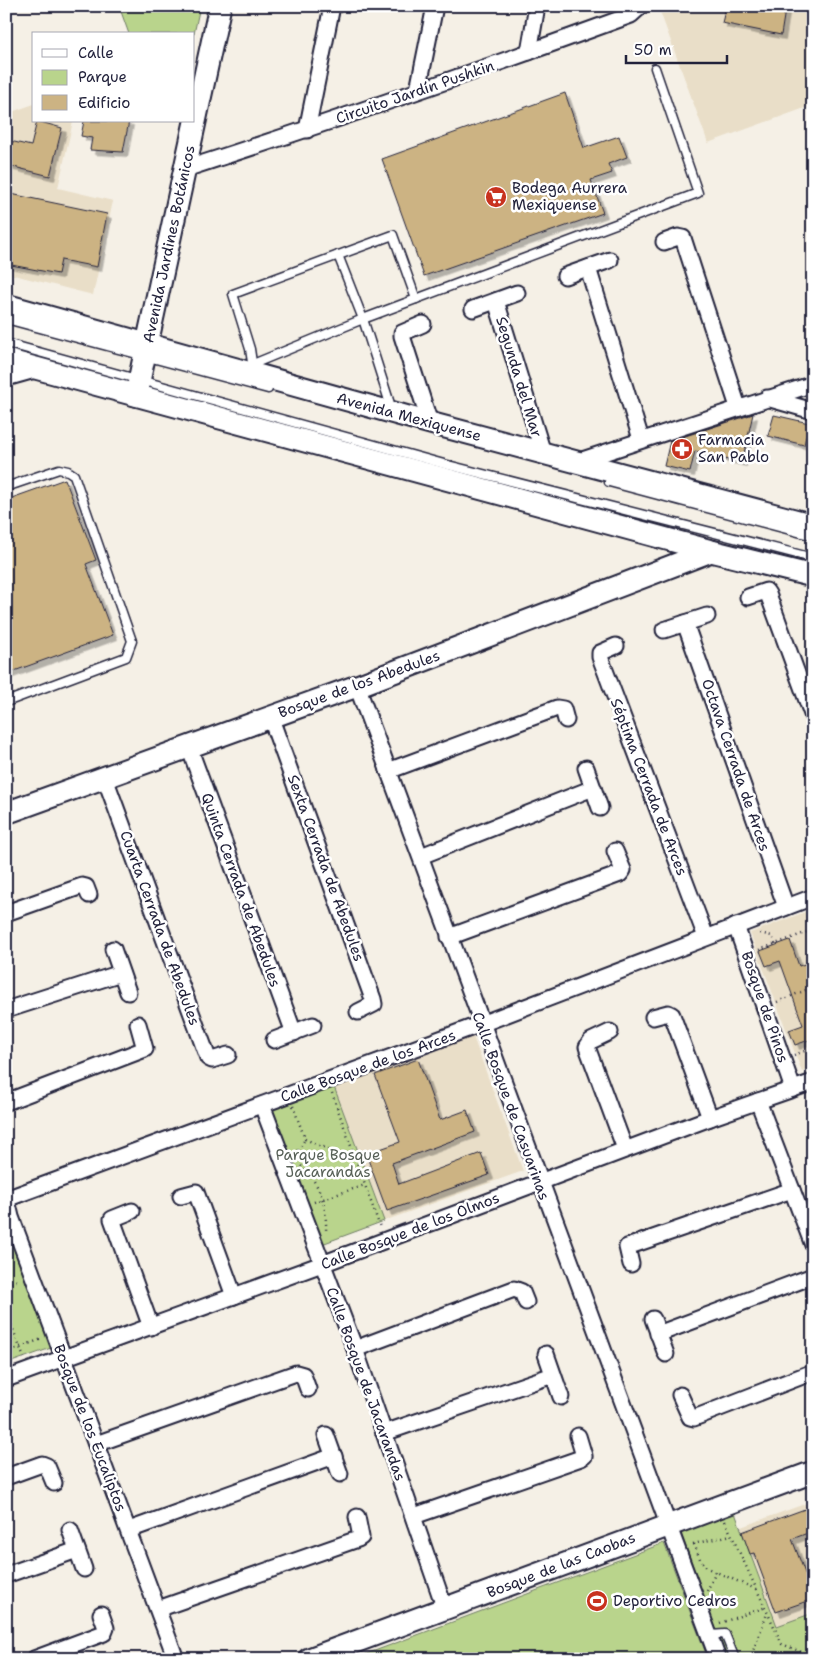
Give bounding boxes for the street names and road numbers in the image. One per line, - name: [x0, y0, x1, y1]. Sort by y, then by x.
- street label: Circuito Jardín Pushkin: [333, 55, 497, 129]
- street label: Avenida Jardines Botánicos: [138, 143, 200, 345]
- street label: Segunda del Mar: [491, 314, 547, 440]
- street label: Avenida Mexiquense: [334, 388, 484, 446]
- street label: Bosque de los Abedules: [275, 645, 443, 723]
- street label: Octava Cerrada de Arces: [697, 676, 775, 854]
- street label: Séptima Cerrada de Arces: [606, 695, 692, 879]
- street label: Sexta Cerrada de Abedules: [283, 772, 369, 964]
- street label: Quinta Cerrada de Abedules: [196, 790, 286, 990]
- street label: Cuarta Cerrada de Abedules: [115, 828, 205, 1028]
- street label: Bosque de Pinos: [737, 949, 793, 1065]
- street label: Calle Bosque de Casuarinas: [468, 1009, 554, 1203]
- street label: Calle Bosque de los Arces: [278, 1025, 458, 1107]
- street label: Calle Bosque de los Olmos: [318, 1188, 502, 1274]
- street label: Calle Bosque de Jacarandas: [322, 1284, 410, 1484]
- street label: Bosque de los Eucaliptos: [49, 1341, 131, 1515]
- street label: Bosque de las Caobas: [484, 1527, 638, 1603]

